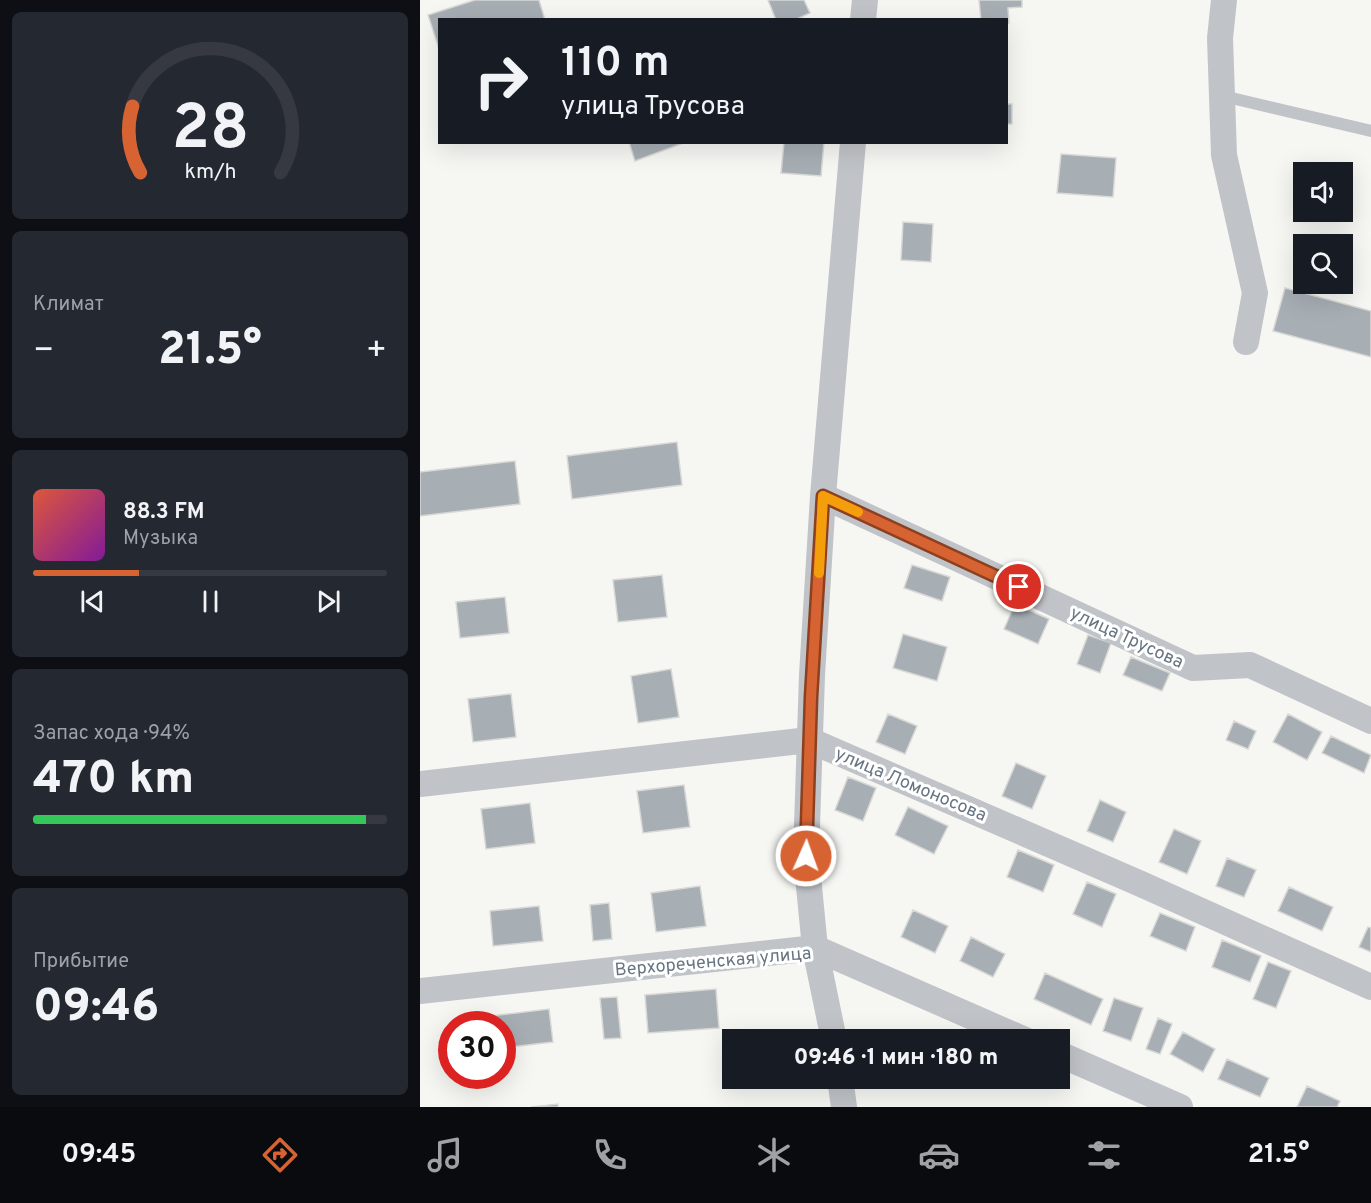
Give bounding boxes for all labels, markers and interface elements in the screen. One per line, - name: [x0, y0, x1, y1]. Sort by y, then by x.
- text: 110 m: [561, 38, 670, 91]
- icon: right: [462, 42, 540, 120]
- text: улица Трусова: [561, 90, 745, 124]
- text: 28: [171, 92, 249, 171]
- text: km/h: [184, 159, 236, 186]
- map controls: [1293, 162, 1353, 294]
- button: sound: [1293, 162, 1353, 222]
- button: search: [1293, 234, 1353, 294]
- text: Климат: [33, 292, 104, 318]
- text: 21.5°: [158, 323, 262, 380]
- text: −: [33, 331, 54, 373]
- text: +: [366, 331, 387, 373]
- text: 88.3 FM: [123, 499, 205, 526]
- text: Музыка: [123, 526, 198, 552]
- pin: [993, 561, 1044, 612]
- icon: arrive: [1002, 570, 1035, 603]
- icon: previous: [76, 585, 109, 618]
- icon: pause: [194, 585, 227, 618]
- icon: next: [312, 585, 345, 618]
- street label: улица Трусова: [1066, 602, 1187, 675]
- text: Запас хода · 94%: [33, 721, 190, 747]
- street label: улица Ломоносова: [831, 743, 990, 828]
- text: 470 km: [33, 752, 194, 809]
- position arrow: [774, 824, 838, 888]
- street label: Верхореченская улица: [614, 942, 812, 983]
- text: Прибытие: [33, 949, 129, 975]
- text: 09:46: [33, 980, 159, 1037]
- speed limit sign: 30: [438, 1011, 516, 1089]
- text: 09:46 · 1 мин · 180 m: [794, 1045, 998, 1072]
- icon: directions: [259, 1134, 301, 1176]
- icon: music: [424, 1134, 466, 1176]
- icon: phone: [589, 1134, 631, 1176]
- icon: climate: [753, 1134, 795, 1176]
- icon: car: [918, 1134, 960, 1176]
- icon: filters: [1083, 1134, 1125, 1176]
- text: 09:45: [61, 1138, 136, 1172]
- text: 21.5°: [1248, 1138, 1310, 1172]

